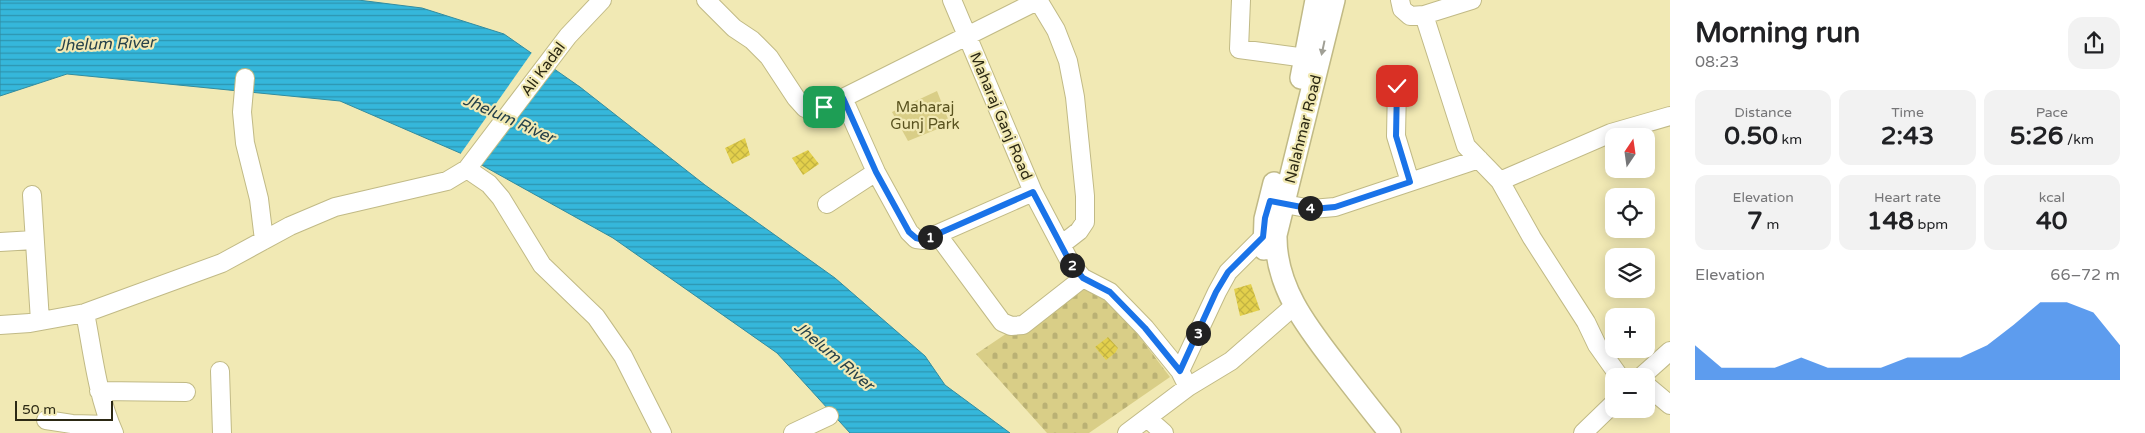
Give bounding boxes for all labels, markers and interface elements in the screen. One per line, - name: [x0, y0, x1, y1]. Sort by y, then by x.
- text: Morning run: [1695, 16, 1860, 50]
- button: share: [2068, 17, 2120, 69]
- water label: Jhelum River: [57, 32, 157, 56]
- street label: Ali Kadal: [517, 39, 569, 99]
- one-way arrow: [1319, 40, 1327, 55]
- street label: Maharaj Ganj Road: [966, 50, 1036, 182]
- text: 08:23: [1695, 52, 1739, 72]
- pin: [1376, 65, 1418, 107]
- icon: check: [1383, 72, 1411, 100]
- street label: Nalahmar Road: [1281, 73, 1325, 185]
- pin: [803, 86, 845, 128]
- water label: Jhelum River: [460, 90, 559, 149]
- icon: arrive: [810, 93, 838, 121]
- park label: Maharaj Gunj Park: [890, 98, 960, 133]
- text: Distance: [1734, 104, 1792, 121]
- text: Time: [1891, 104, 1924, 121]
- text: Pace: [2036, 104, 2068, 121]
- text: 0.50: [1724, 121, 1778, 151]
- text: 2:43: [1881, 121, 1934, 151]
- text: 5:26: [2010, 121, 2063, 151]
- north arrow: [1605, 128, 1655, 178]
- map controls: [1605, 128, 1655, 418]
- text: km: [1778, 131, 1802, 148]
- text: /km: [2063, 131, 2094, 148]
- button: locate: [1605, 188, 1655, 238]
- text: Elevation: [1733, 189, 1794, 206]
- text: Heart rate: [1874, 189, 1941, 206]
- text: kcal: [2039, 189, 2065, 206]
- pin: 4: [1298, 196, 1322, 220]
- text: 4: [1306, 200, 1315, 217]
- text: 7: [1747, 206, 1763, 236]
- text: 148: [1867, 206, 1914, 236]
- text: 40: [2036, 206, 2068, 236]
- text: m: [1763, 216, 1779, 233]
- text: bpm: [1914, 216, 1948, 233]
- pin: 1: [918, 224, 942, 250]
- text: 1: [926, 229, 935, 246]
- button: layers: [1605, 248, 1655, 298]
- pin: 2: [1060, 252, 1084, 278]
- text: 2: [1068, 257, 1077, 274]
- text: Elevation: [1695, 265, 1765, 285]
- text: 66–72 m: [2050, 265, 2120, 285]
- button: +: [1605, 308, 1655, 358]
- water label: Jhelum River: [790, 317, 879, 396]
- pin: 3: [1186, 320, 1210, 346]
- text: 3: [1194, 325, 1203, 342]
- button: −: [1605, 368, 1655, 418]
- scale bar: [15, 398, 112, 421]
- text: 50 m: [22, 401, 56, 418]

